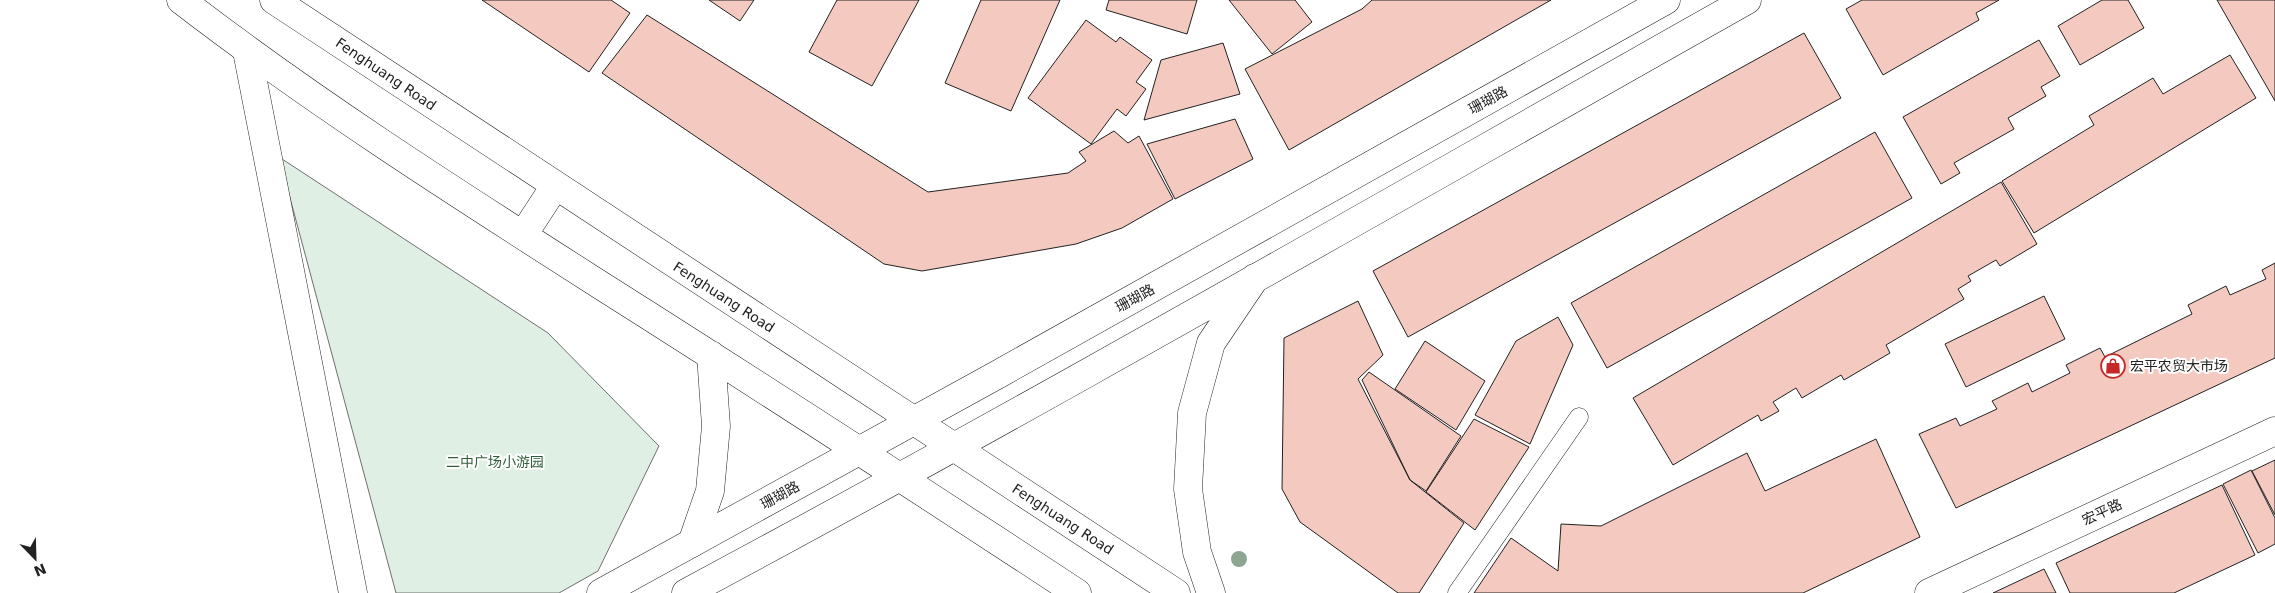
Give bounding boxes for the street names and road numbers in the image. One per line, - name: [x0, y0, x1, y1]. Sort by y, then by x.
- street label: Fenghuang Road: [333, 35, 439, 113]
- street label: 珊瑚路: [1466, 83, 1510, 117]
- street label: Fenghuang Road: [670, 258, 778, 336]
- street label: 珊瑚路: [1113, 281, 1157, 315]
- street label: 珊瑚路: [758, 478, 802, 512]
- street label: Fenghuang Road: [1009, 480, 1117, 558]
- street label: 宏平路: [2080, 496, 2124, 528]

